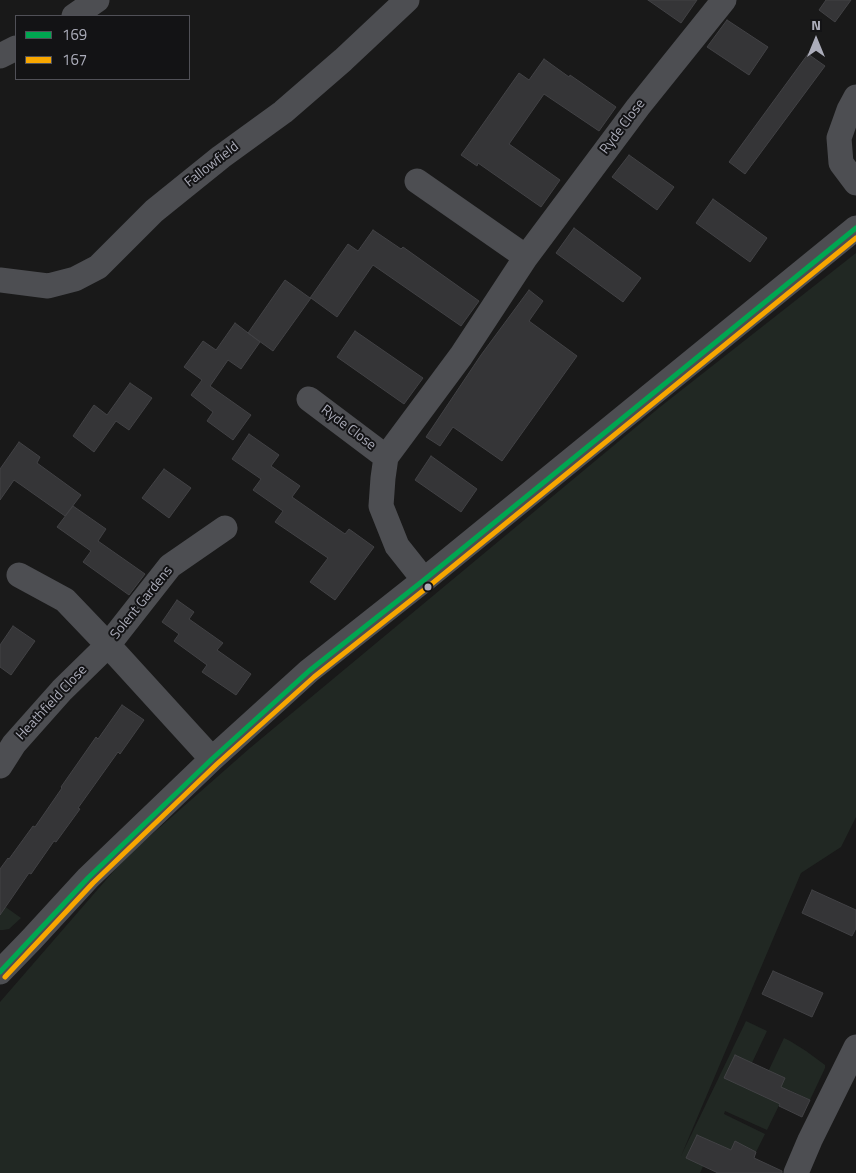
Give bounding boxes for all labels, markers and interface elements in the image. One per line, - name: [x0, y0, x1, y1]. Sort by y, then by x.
- text: N: [811, 14, 821, 35]
- legend: [15, 15, 190, 80]
- north arrow: [791, 15, 841, 65]
- text: 169: [62, 23, 87, 46]
- text: 167: [62, 48, 87, 71]
- street label: Ryde Close: [597, 96, 649, 158]
- street label: Fallowfield: [182, 139, 242, 191]
- street label: Ryde Close: [317, 402, 379, 454]
- street label: Solent Gardens: [107, 563, 177, 643]
- unlabelled marker: [423, 582, 433, 592]
- street label: Heathfield Close: [13, 662, 91, 744]

